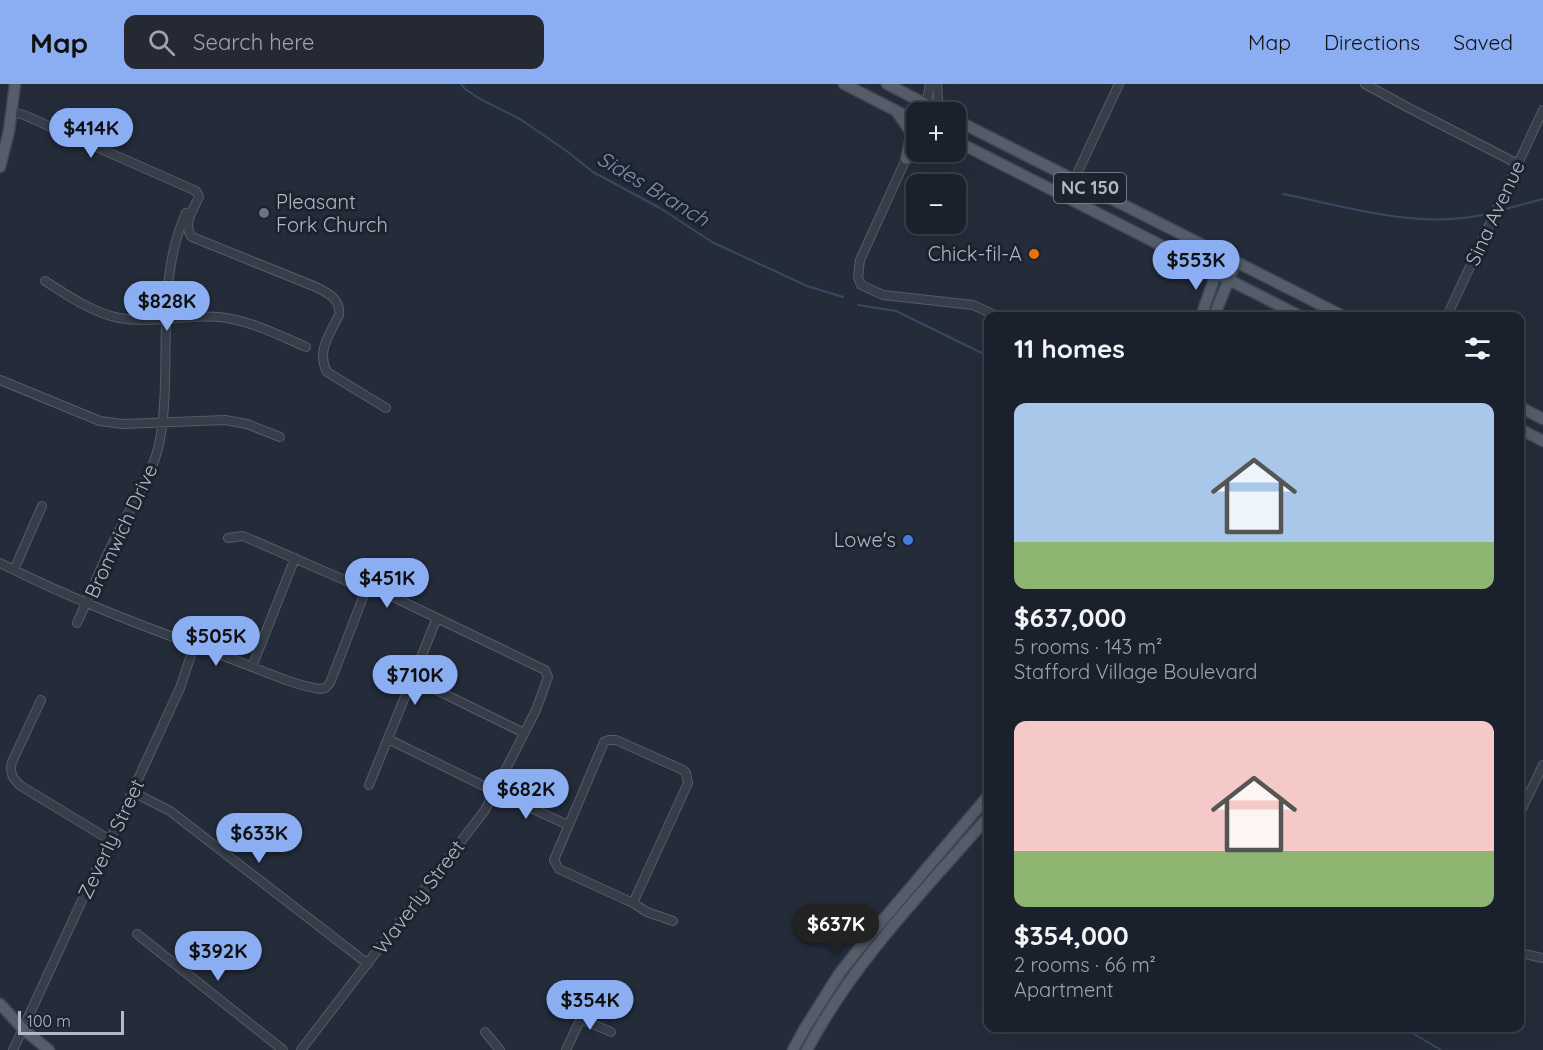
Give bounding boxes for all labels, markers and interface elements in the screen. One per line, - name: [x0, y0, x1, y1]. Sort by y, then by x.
- search box: [124, 15, 544, 69]
- text: Map: [30, 25, 88, 60]
- icon: search: [145, 26, 178, 59]
- text: Search here: [193, 28, 315, 56]
- text: Map: [1248, 29, 1291, 55]
- text: Directions: [1324, 29, 1420, 55]
- text: Saved: [1453, 29, 1513, 55]
- map controls: [906, 102, 966, 234]
- button: +: [906, 102, 966, 162]
- pin: $414K: [49, 108, 133, 159]
- text: $414K: [63, 115, 119, 140]
- water label: Sides Branch: [593, 145, 715, 232]
- street label: Sina Avenue: [1459, 156, 1530, 269]
- road number: NC 150: [1054, 173, 1126, 203]
- button: −: [906, 174, 966, 234]
- place label: Pleasant Fork Church: [276, 189, 388, 237]
- marker: Pleasant Fork Church: [257, 206, 271, 220]
- pin: $553K: [1154, 240, 1238, 291]
- place label: Chick-fil-A: [928, 241, 1022, 266]
- marker: Chick-fil-A: [1027, 247, 1041, 261]
- text: $553K: [1167, 247, 1225, 272]
- pin: $828K: [125, 281, 209, 332]
- text: $828K: [138, 288, 196, 313]
- text: 11 homes: [1014, 332, 1125, 365]
- icon: filters: [1461, 332, 1494, 365]
- icon: home: [1200, 442, 1308, 550]
- street label: Bromwich Drive: [79, 460, 163, 602]
- place label: Lowe's: [834, 527, 896, 552]
- marker: Lowe's: [901, 533, 915, 547]
- pin: $451K: [345, 558, 429, 609]
- text: $451K: [359, 565, 415, 590]
- text: $637,000: [1014, 601, 1126, 634]
- pin: $505K: [174, 616, 258, 667]
- text: $505K: [186, 623, 246, 648]
- text: 5 rooms · 143 m²: [1014, 634, 1162, 659]
- pin: $710K: [373, 655, 457, 706]
- text: Stafford Village Boulevard: [1014, 659, 1257, 684]
- text: $710K: [387, 662, 443, 687]
- icon: home: [1200, 760, 1308, 868]
- pin: $682K: [484, 769, 568, 820]
- street label: Zeverly Street: [72, 775, 149, 903]
- text: $682K: [497, 776, 555, 801]
- pin: $633K: [217, 813, 301, 864]
- text: $633K: [230, 820, 288, 845]
- street label: Waverly Street: [368, 835, 470, 959]
- pin: $637K: [794, 904, 878, 955]
- text: $637K: [807, 911, 865, 936]
- text: $354,000: [1014, 919, 1129, 952]
- pin: $392K: [176, 931, 260, 982]
- text: $392K: [189, 938, 247, 963]
- text: 2 rooms · 66 m²: [1014, 952, 1156, 977]
- text: Apartment: [1014, 977, 1114, 1002]
- pin: $354K: [548, 980, 632, 1031]
- text: $354K: [560, 987, 620, 1012]
- scale bar: [18, 1008, 124, 1036]
- text: 100 m: [27, 1011, 71, 1031]

